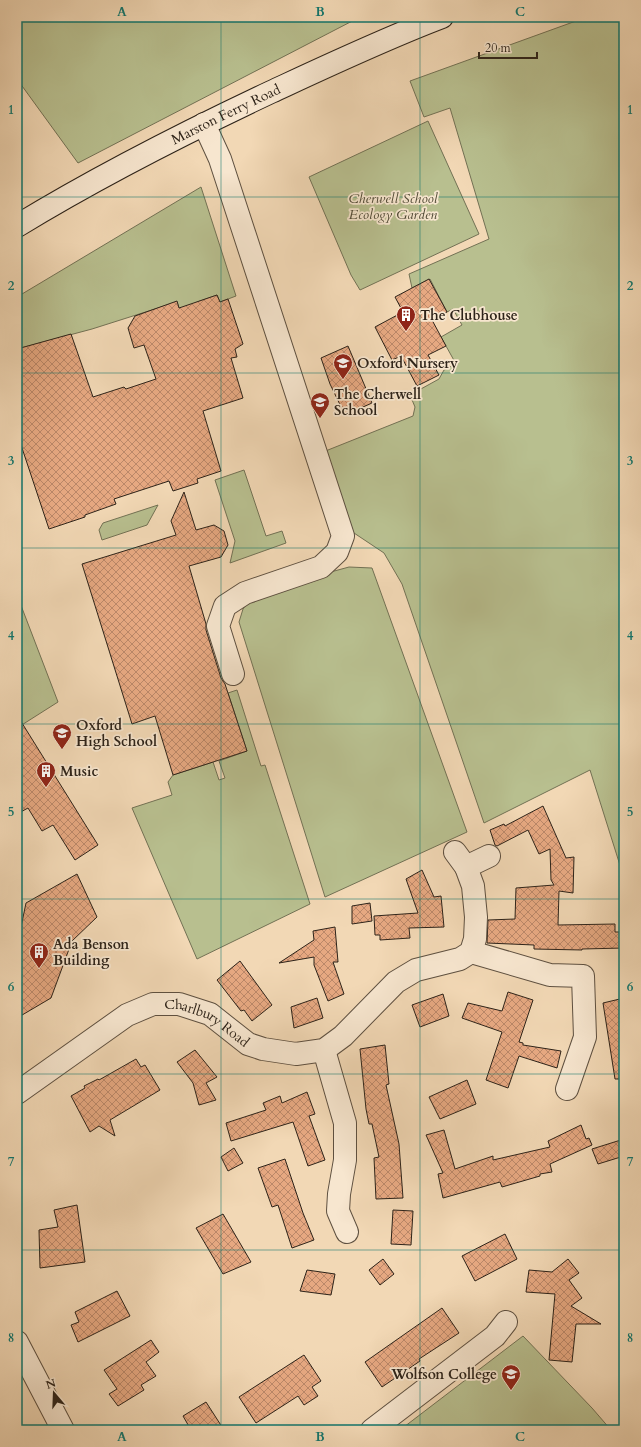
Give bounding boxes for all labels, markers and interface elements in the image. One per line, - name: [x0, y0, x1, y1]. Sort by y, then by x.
- text: A: [117, 3, 127, 21]
- text: B: [315, 3, 325, 21]
- text: C: [515, 3, 525, 21]
- scale bar: [479, 34, 537, 60]
- text: 20 m: [485, 40, 512, 56]
- street label: Marston Ferry Road: [168, 79, 284, 149]
- text: 1: [8, 101, 14, 119]
- text: 1: [627, 101, 633, 119]
- park label: Cherwell School Ecology Garden: [348, 189, 439, 224]
- text: 2: [8, 277, 15, 295]
- text: 2: [627, 277, 634, 295]
- building icon: The Clubhouse: [395, 304, 417, 332]
- place label: The Clubhouse: [420, 306, 518, 325]
- school or university icon: Oxford Nursery: [332, 352, 354, 380]
- place label: Oxford Nursery: [357, 354, 458, 373]
- place label: The Cherwell School: [334, 385, 421, 420]
- school or university icon: The Cherwell School: [309, 391, 331, 419]
- text: 3: [8, 452, 15, 470]
- text: 3: [627, 452, 634, 470]
- text: 4: [8, 627, 15, 645]
- text: 4: [627, 627, 634, 645]
- place label: Oxford High School: [76, 716, 157, 751]
- school or university icon: Oxford High School: [51, 722, 73, 750]
- building icon: Music: [35, 760, 57, 788]
- place label: Music: [60, 762, 98, 781]
- text: 5: [8, 803, 14, 821]
- text: 5: [627, 803, 633, 821]
- place label: Ada Benson Building: [53, 935, 129, 970]
- building icon: Ada Benson Building: [28, 941, 50, 969]
- text: 6: [8, 978, 15, 996]
- text: 6: [627, 978, 634, 996]
- street label: Charlbury Road: [164, 995, 254, 1052]
- text: 7: [8, 1153, 15, 1171]
- text: 7: [627, 1153, 634, 1171]
- text: 8: [8, 1329, 14, 1347]
- text: 8: [627, 1329, 633, 1347]
- school or university icon: Wolfson College: [500, 1363, 522, 1391]
- place label: Wolfson College: [390, 1365, 497, 1384]
- north arrow: [34, 1373, 74, 1413]
- text: N: [44, 1375, 58, 1393]
- text: A: [117, 1428, 127, 1446]
- text: B: [315, 1428, 325, 1446]
- text: C: [515, 1428, 525, 1446]

